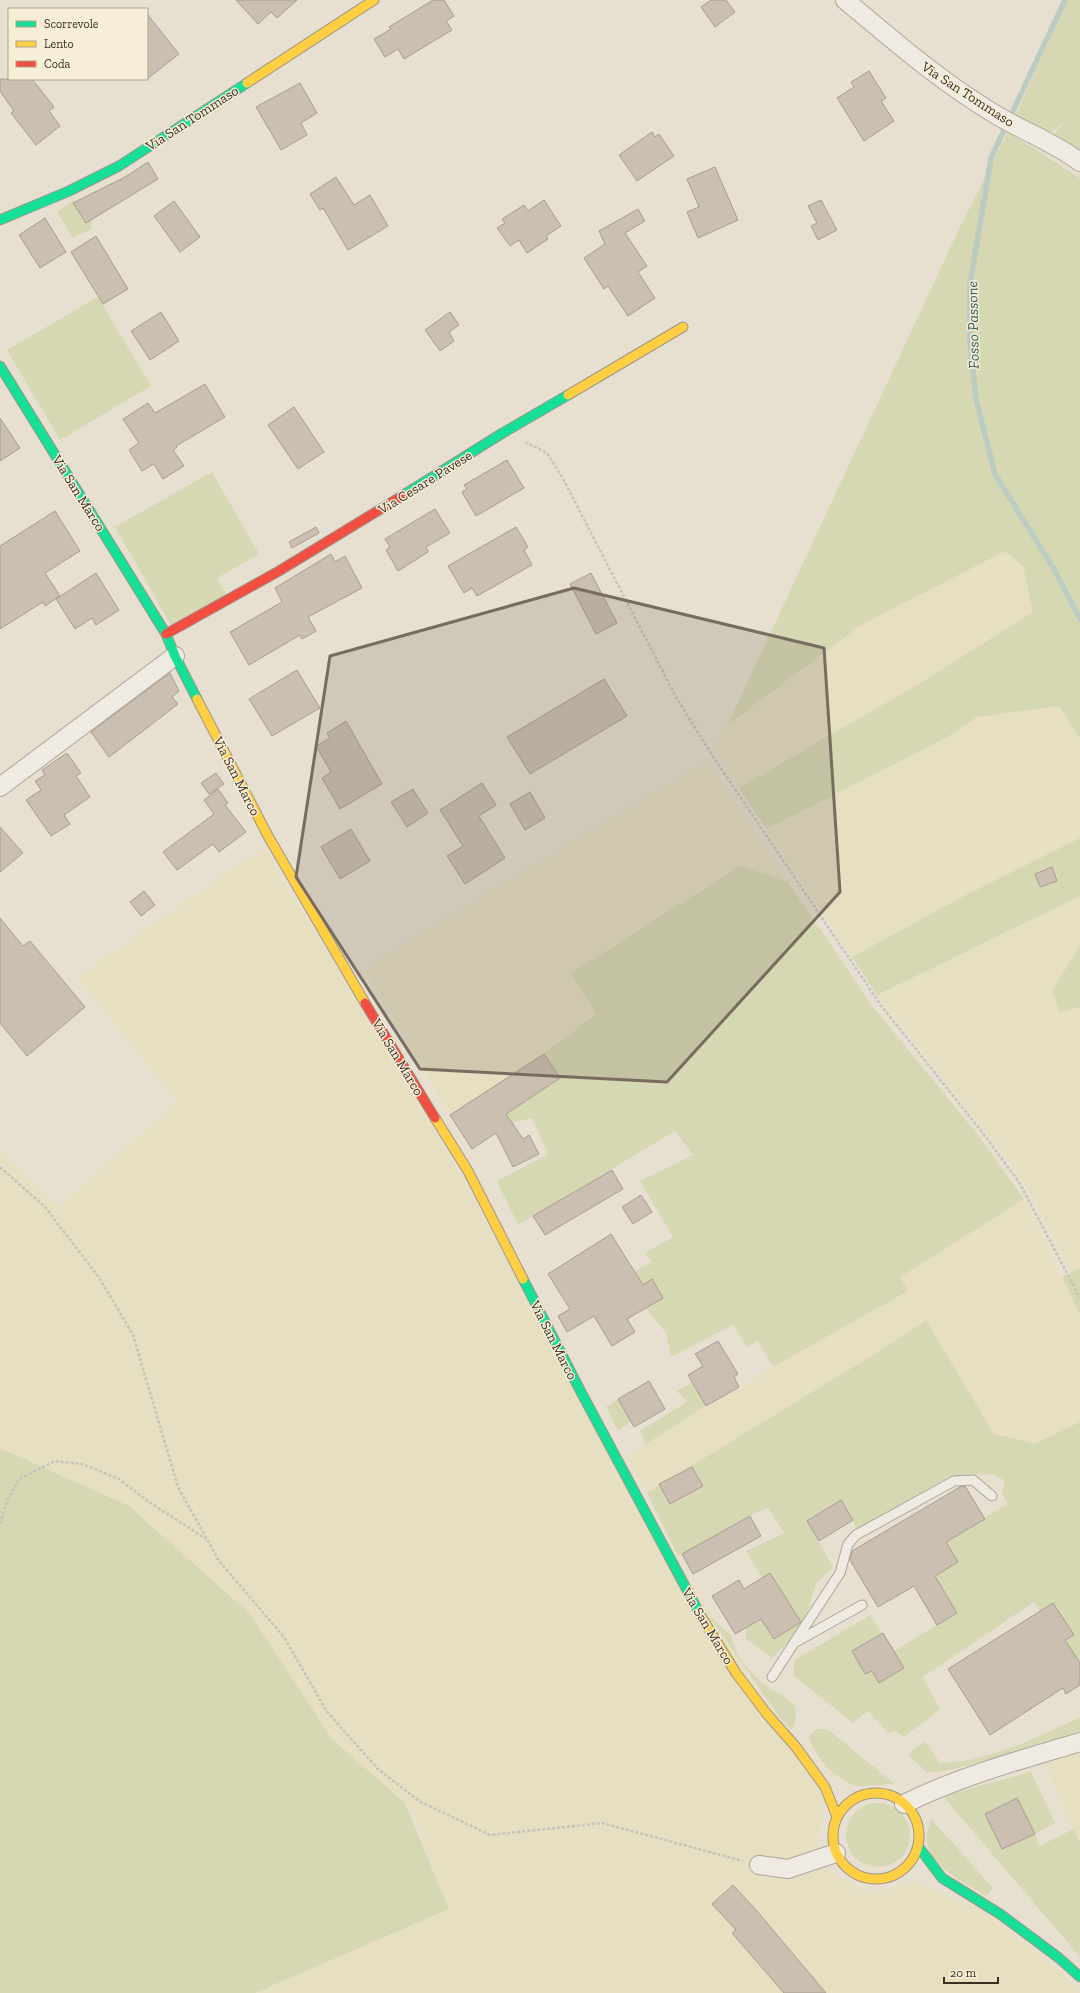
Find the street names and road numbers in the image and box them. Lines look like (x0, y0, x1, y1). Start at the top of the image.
street label: Via San Tommaso (917, 58, 1017, 131)
street label: Via San Tommaso (142, 82, 242, 155)
street label: Via Cesare Pavese (374, 447, 476, 519)
street label: Via San Marco (48, 451, 109, 534)
street label: Via San Marco (209, 733, 264, 819)
street label: Via San Marco (367, 1015, 427, 1099)
street label: Via San Marco (526, 1297, 581, 1383)
street label: Via San Marco (677, 1584, 737, 1668)

